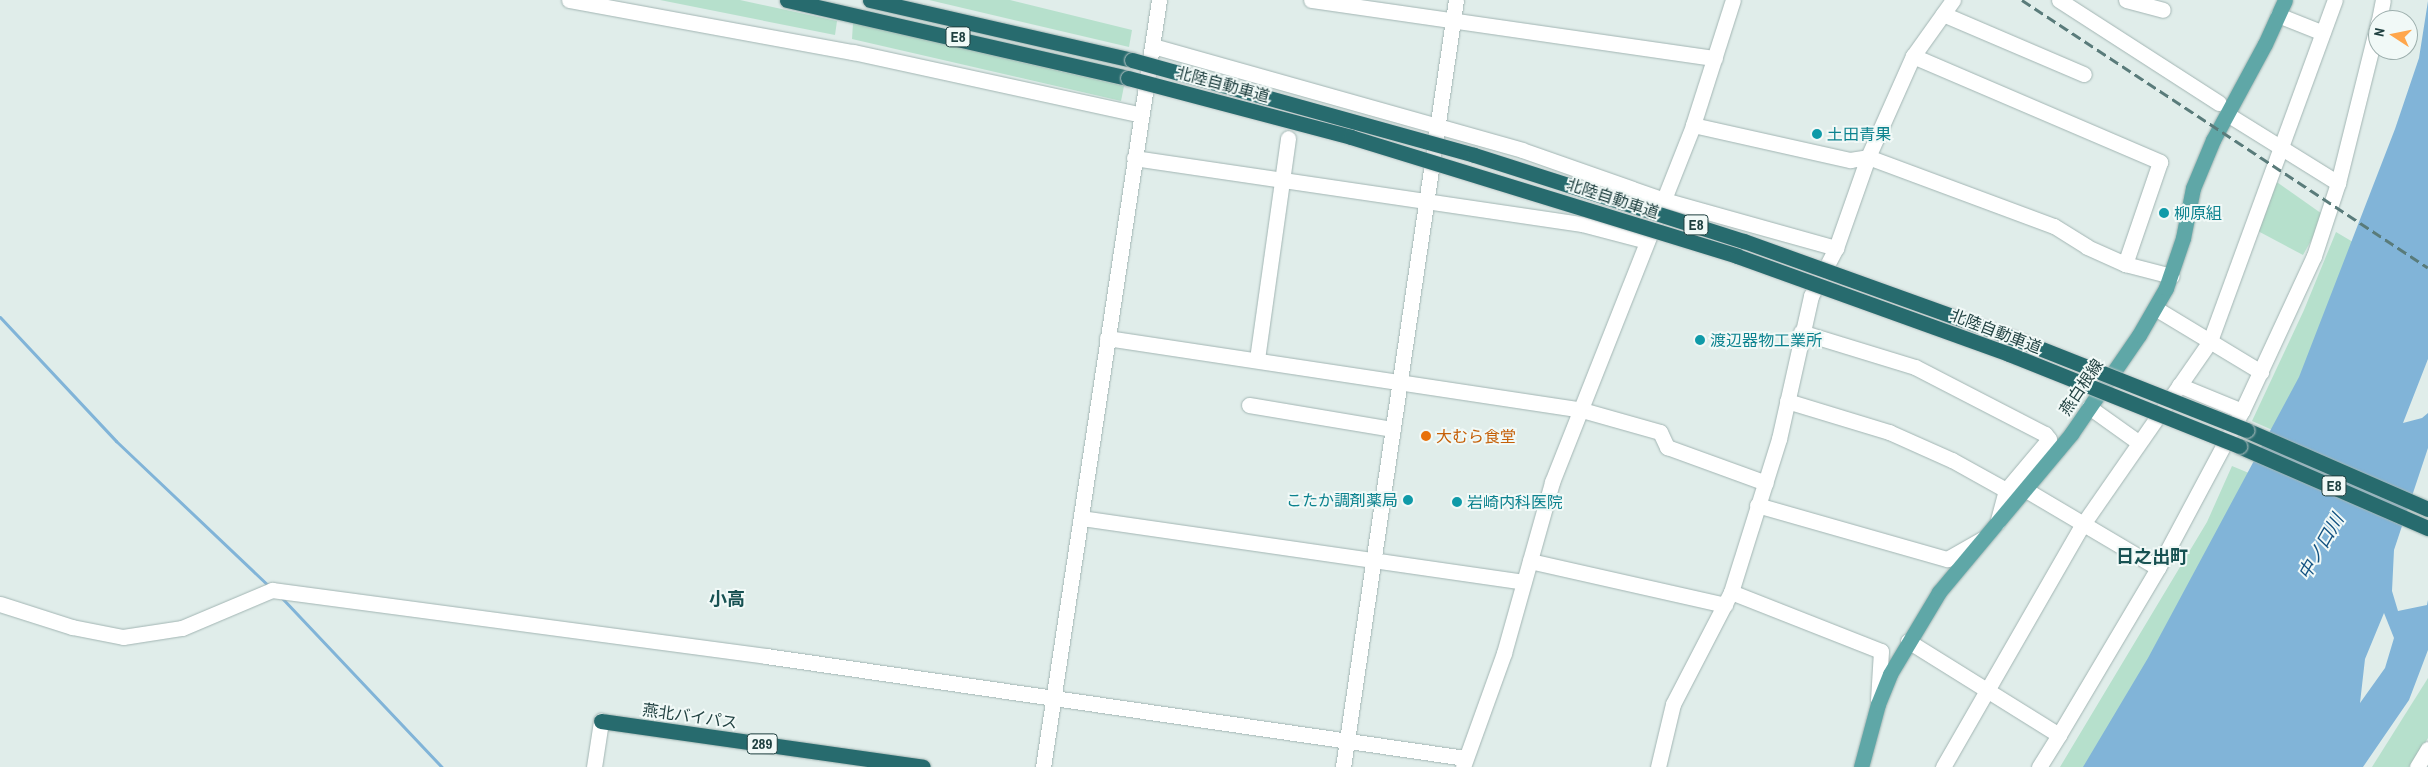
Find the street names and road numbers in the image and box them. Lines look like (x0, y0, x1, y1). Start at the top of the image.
road number: E8 (944, 24, 972, 50)
street label: 北陸自動車道 (1174, 62, 1272, 106)
street label: 北陸自動車道 (1564, 174, 1662, 222)
road number: E8 (1682, 212, 1710, 238)
street label: 北陸自動車道 (1948, 305, 2044, 357)
street label: 燕白根線 (2055, 355, 2107, 419)
road number: E8 (2320, 474, 2348, 498)
street label: 燕北バイパス (641, 700, 739, 732)
road number: 289 (746, 732, 778, 756)

